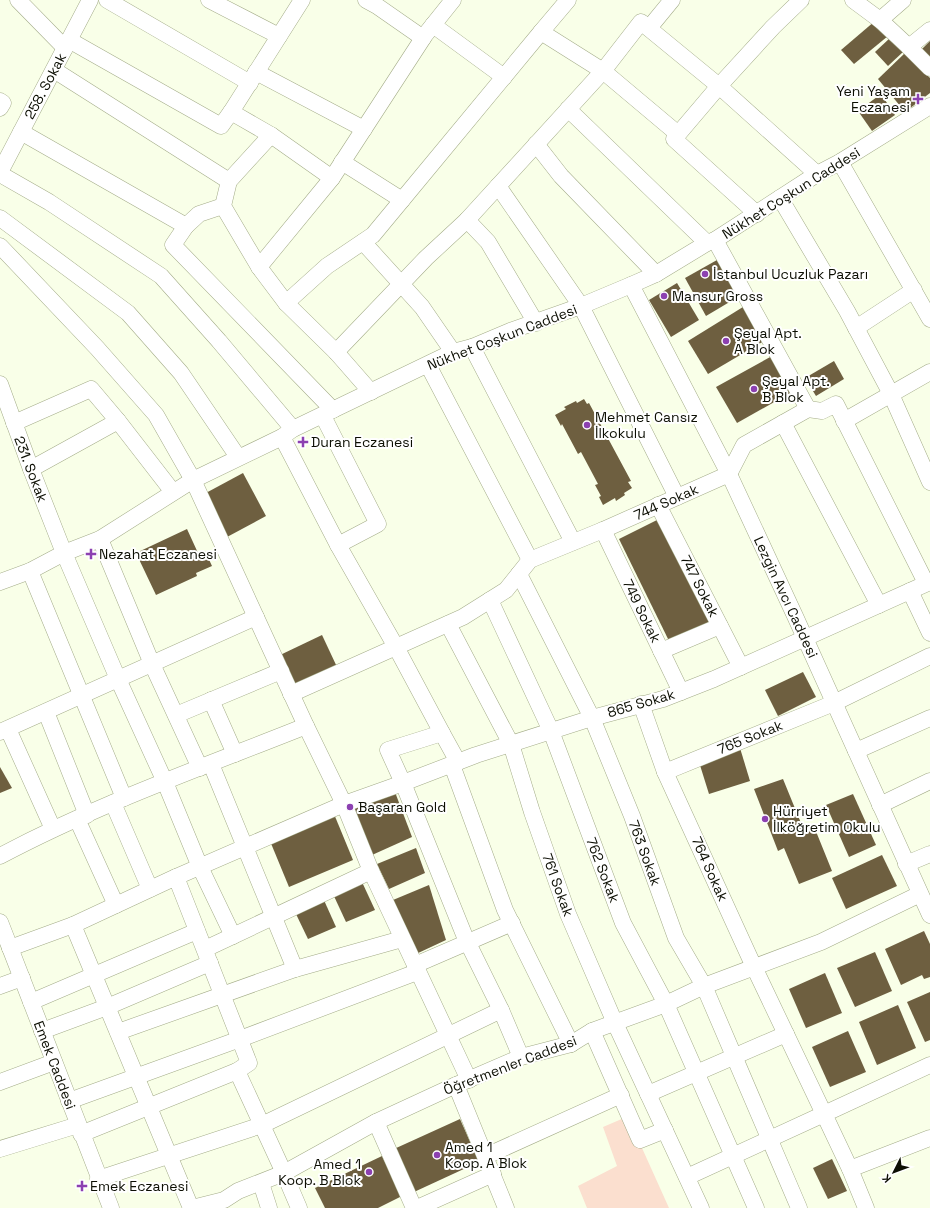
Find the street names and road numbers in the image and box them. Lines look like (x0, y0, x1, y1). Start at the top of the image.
street label: 258. Sokak (20, 49, 70, 122)
street label: Nükhet Coşkun Caddesi (719, 143, 863, 243)
street label: Nükhet Coşkun Caddesi (424, 300, 580, 374)
street label: 231. Sokak (10, 433, 52, 505)
street label: 744 Sokak (631, 480, 701, 524)
street label: Lezgin Avcı Caddesi (750, 533, 822, 661)
street label: 747 Sokak (677, 552, 723, 620)
street label: 749 Sokak (619, 576, 665, 646)
street label: 865 Sokak (605, 685, 677, 721)
street label: 765 Sokak (715, 716, 786, 758)
street label: 763 Sokak (625, 818, 665, 889)
street label: 764 Sokak (688, 834, 732, 905)
street label: 762 Sokak (582, 835, 624, 906)
street label: 761 Sokak (538, 851, 578, 920)
street label: Emek Caddesi (30, 1018, 80, 1112)
street label: Öğretmenler Caddesi (441, 1031, 579, 1099)

